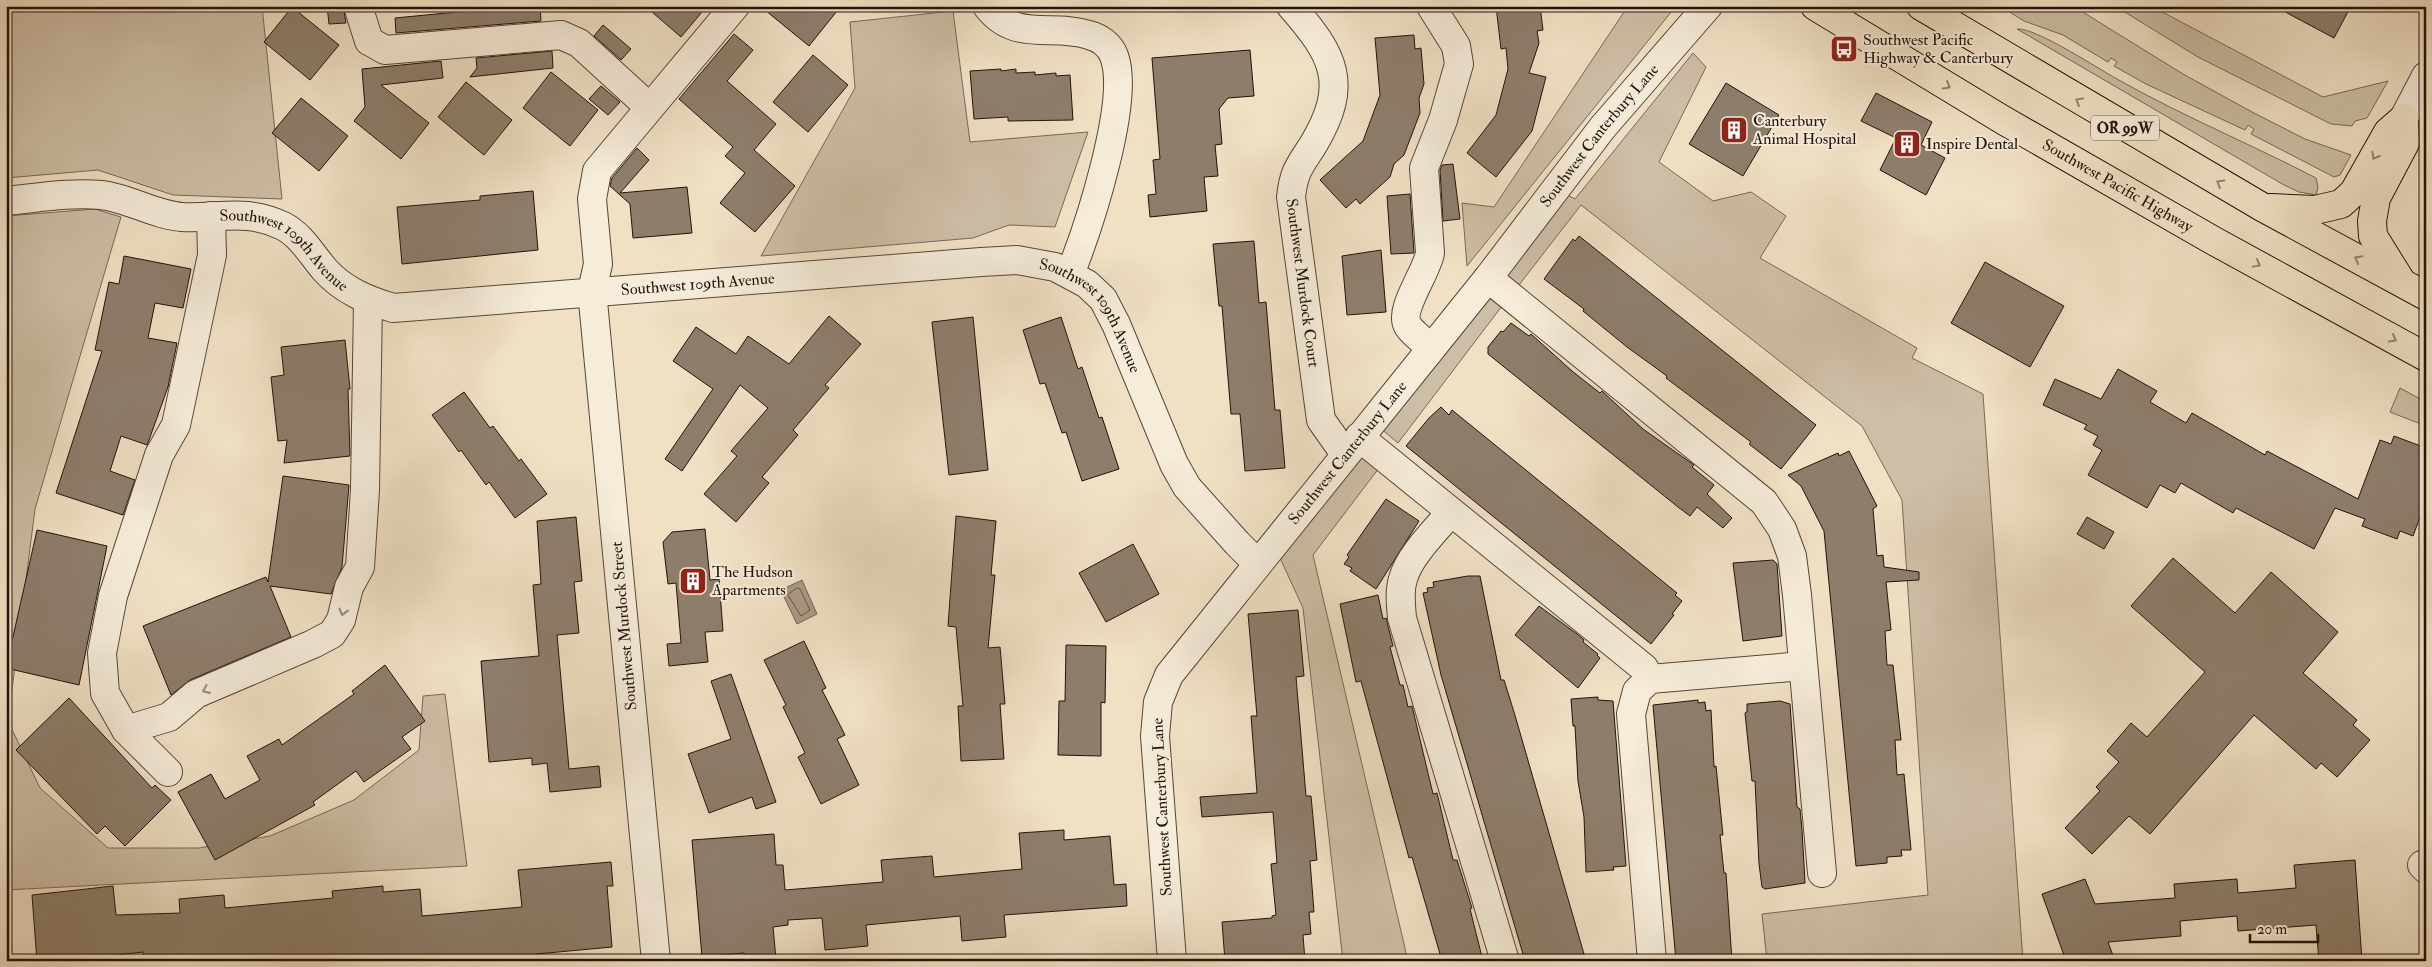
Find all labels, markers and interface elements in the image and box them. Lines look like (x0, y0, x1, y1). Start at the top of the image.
place label: Southwest Pacific Highway & Canterbury (1863, 30, 2014, 68)
bus stop icon: Southwest Pacific Highway & Canterbury (1829, 34, 1859, 64)
street label: Southwest Canterbury Lane (1535, 60, 1663, 211)
one-way arrow (1941, 79, 1950, 89)
one-way arrow (2076, 97, 2085, 107)
place label: Canterbury Animal Hospital (1752, 111, 1856, 150)
building icon: Canterbury Animal Hospital (1719, 115, 1749, 145)
road number: OR 99W (2091, 116, 2159, 140)
building icon: Inspire Dental (1892, 129, 1922, 159)
place label: Inspire Dental (1926, 134, 2018, 155)
street label: Southwest Pacific Highway (2039, 135, 2197, 237)
one-way arrow (2371, 151, 2381, 160)
one-way arrow (2216, 179, 2225, 189)
street label: Southwest Murdock Court (1281, 197, 1324, 369)
street label: Southwest 109th Avenue (219, 205, 352, 296)
street label: Southwest 109th Avenue (1038, 254, 1145, 376)
one-way arrow (2355, 255, 2364, 265)
one-way arrow (2252, 258, 2261, 268)
street label: Southwest 109th Avenue (620, 268, 776, 300)
one-way arrow (2388, 332, 2397, 342)
street label: Southwest Canterbury Lane (1284, 377, 1411, 529)
street label: Southwest Murdock Street (607, 541, 641, 711)
place label: The Hudson Apartments (711, 562, 793, 601)
building icon: The Hudson Apartments (678, 566, 708, 596)
one-way arrow (338, 608, 349, 617)
one-way arrow (202, 684, 211, 695)
street label: Southwest Canterbury Lane (1147, 717, 1177, 897)
scale bar (2250, 912, 2317, 944)
text: 20 m (2257, 920, 2287, 939)

